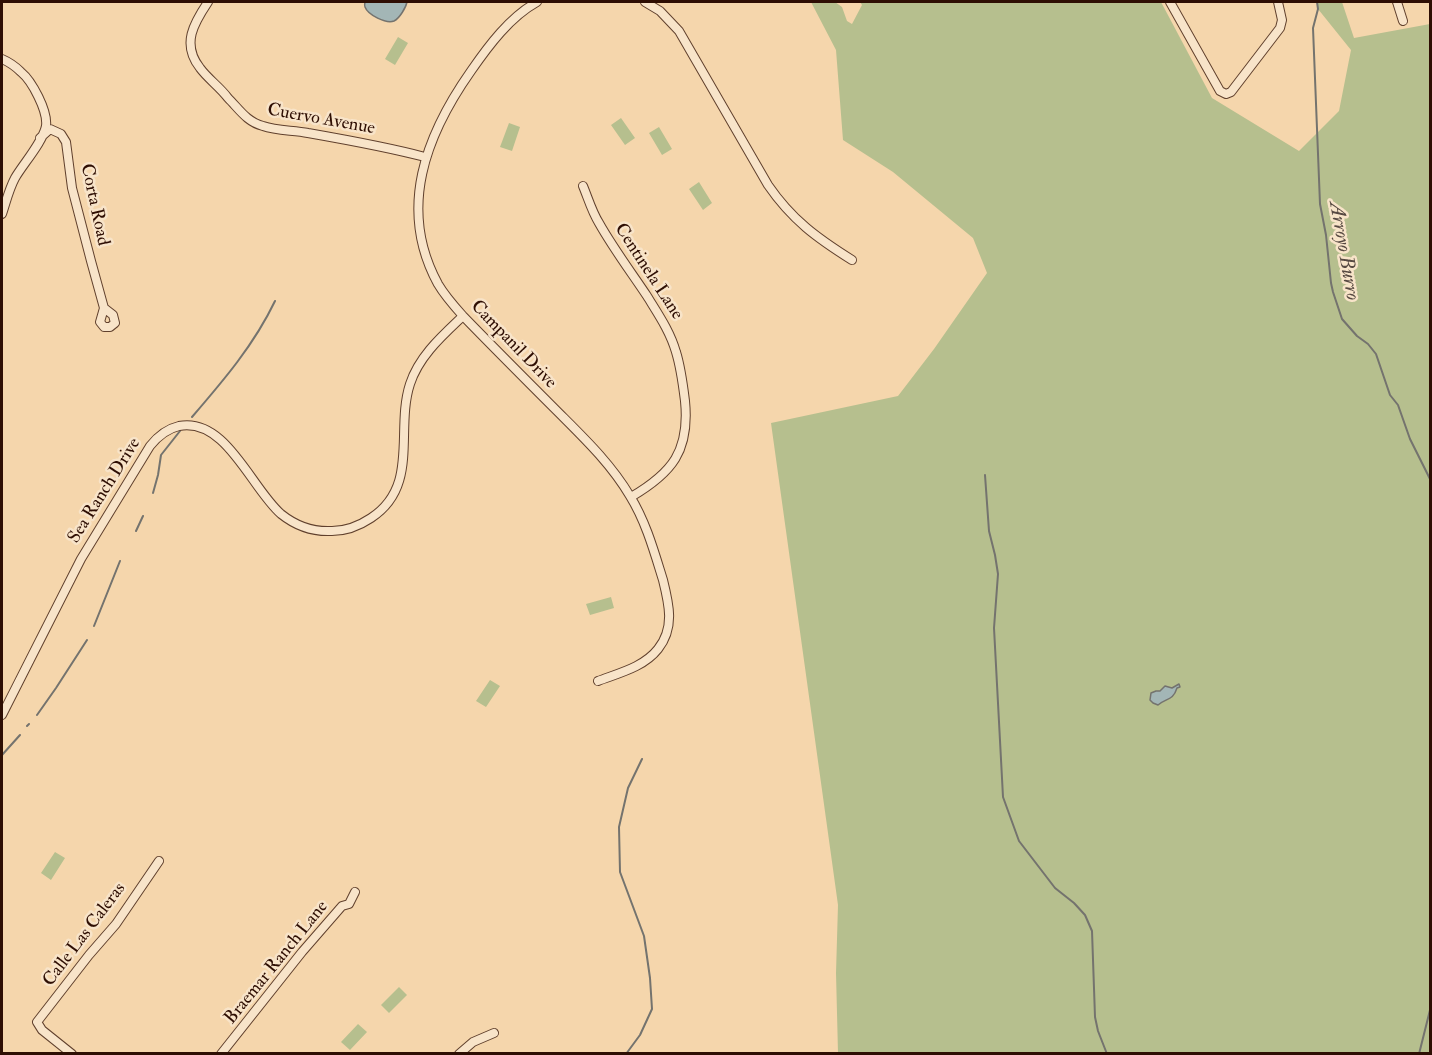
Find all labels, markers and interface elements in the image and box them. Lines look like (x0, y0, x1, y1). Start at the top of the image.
street label: Cuervo Avenue (265, 100, 377, 140)
street label: Corta Road (75, 162, 113, 248)
water label: Arroyo Burro (1322, 200, 1364, 302)
street label: Centinela Lane (609, 220, 687, 324)
street label: Campanil Drive (465, 296, 561, 394)
street label: Sea Ranch Drive (64, 434, 146, 548)
street label: Calle Las Caleras (39, 879, 131, 991)
street label: Braemar Ranch Lane (221, 897, 333, 1029)

